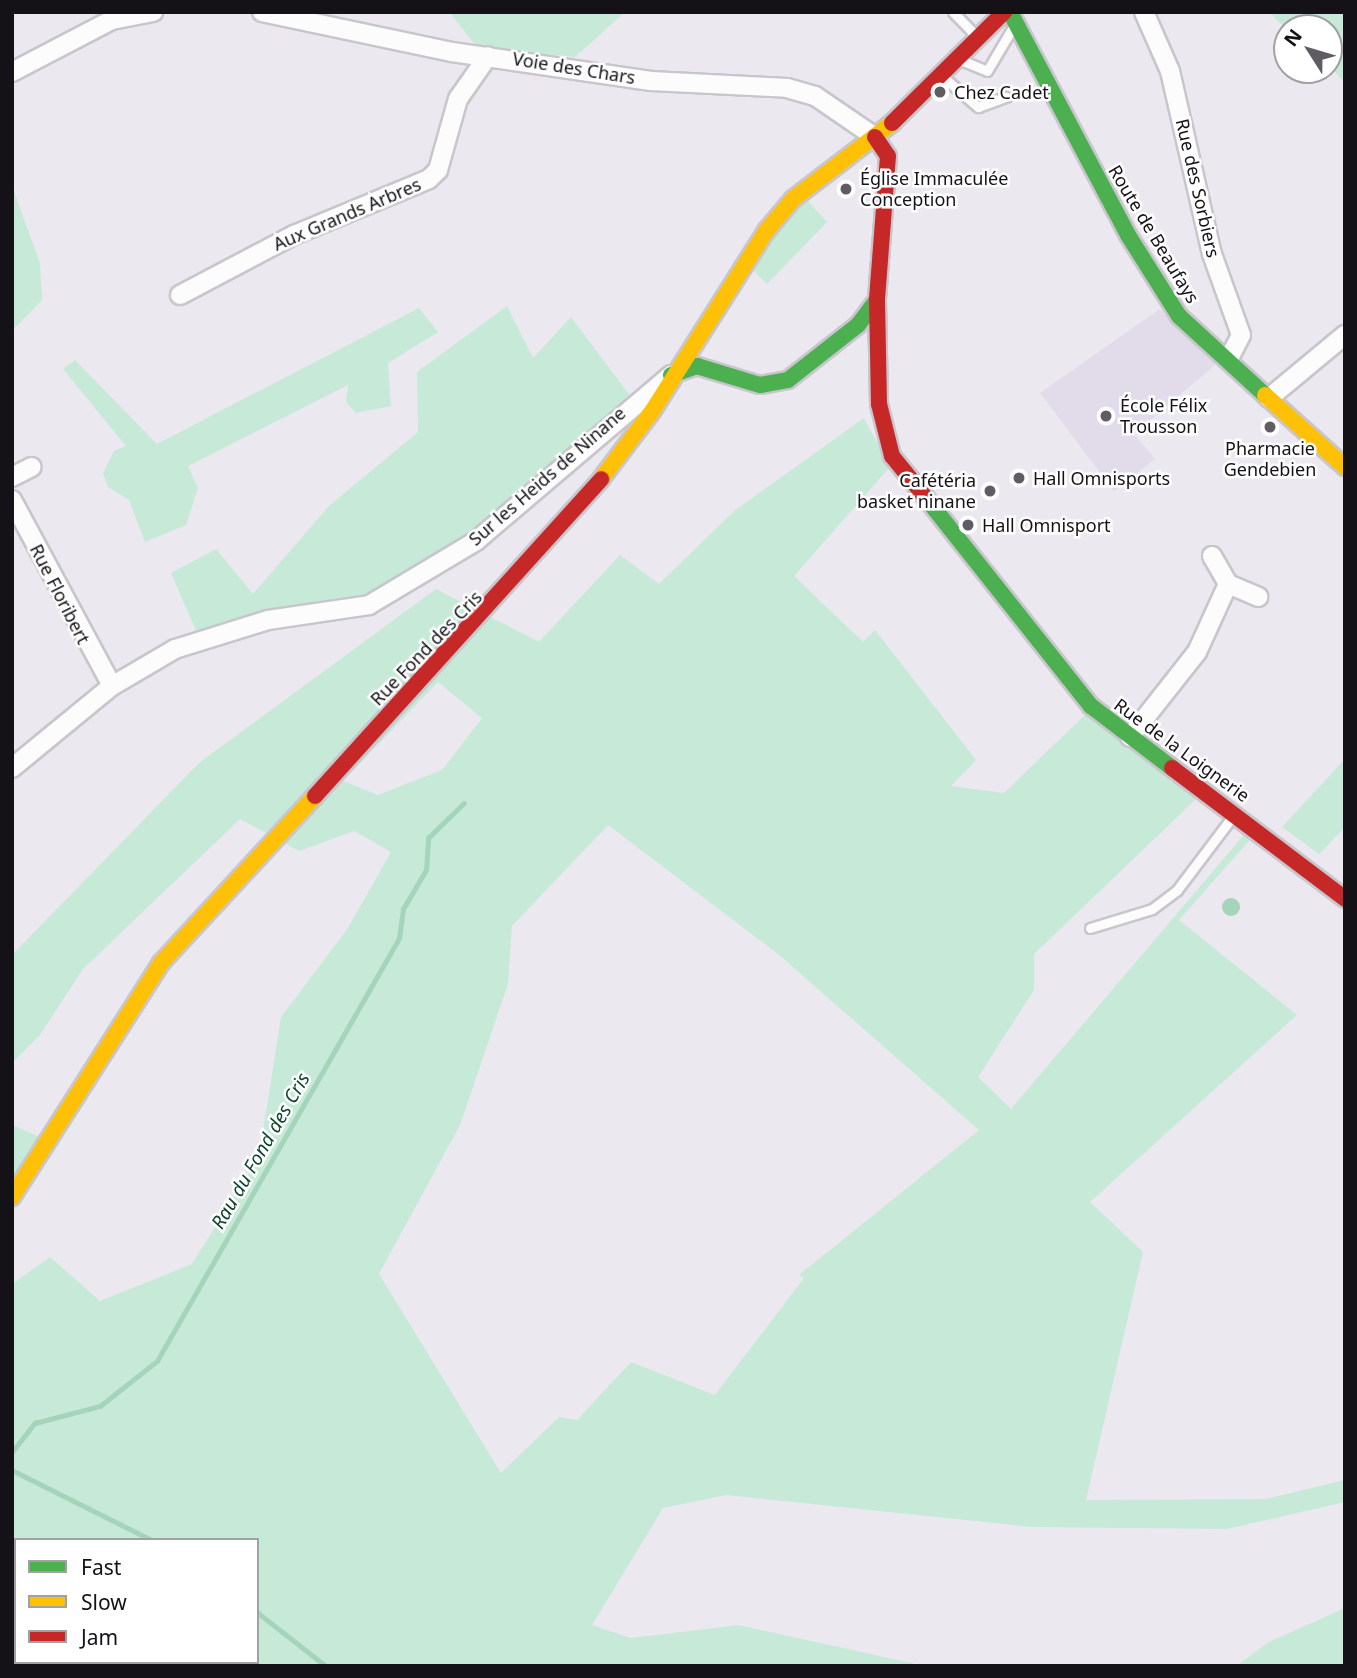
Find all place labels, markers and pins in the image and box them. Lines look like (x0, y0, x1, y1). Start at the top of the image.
place label: Chez Cadet (954, 81, 1049, 103)
marker: Chez Cadet (932, 84, 948, 100)
place label: Église Immaculée Conception (860, 168, 1008, 210)
marker: Église Immaculée Conception (838, 181, 854, 197)
place label: École Félix Trousson (1120, 395, 1207, 438)
marker: École Félix Trousson (1098, 408, 1114, 424)
marker: Pharmacie Gendebien (1262, 419, 1278, 435)
place label: Pharmacie Gendebien (1224, 438, 1316, 480)
place label: Hall Omnisports (1033, 467, 1170, 489)
place label: Cafétéria basket ninane (857, 470, 976, 512)
marker: Hall Omnisports (1011, 470, 1027, 486)
marker: Cafétéria basket ninane (982, 483, 998, 499)
place label: Hall Omnisport (982, 514, 1111, 536)
marker: Hall Omnisport (960, 517, 976, 533)

